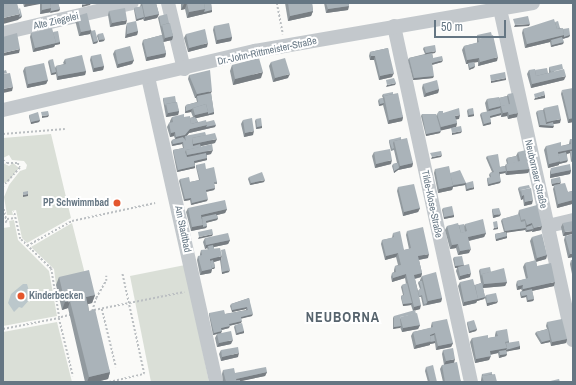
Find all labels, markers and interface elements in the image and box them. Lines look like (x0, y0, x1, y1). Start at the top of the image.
street label: Alte Ziegelei (32, 10, 80, 32)
scale bar (436, 12, 508, 38)
text: 50 m (441, 19, 463, 35)
street label: Dr.-John-Rittmeister-Straße (216, 35, 318, 67)
street label: Neubornaer Straße (522, 138, 550, 210)
street label: Tilde-Klose-Straße (419, 169, 445, 239)
place label: PP Schwimmbad (43, 197, 109, 209)
marker: PP Schwimmbad (112, 198, 122, 208)
street label: Am Stadtbad (172, 205, 194, 253)
place label: Kinderbecken (29, 290, 83, 302)
marker: Kinderbecken (16, 291, 26, 301)
district label: NEUBORNA (306, 309, 380, 325)

